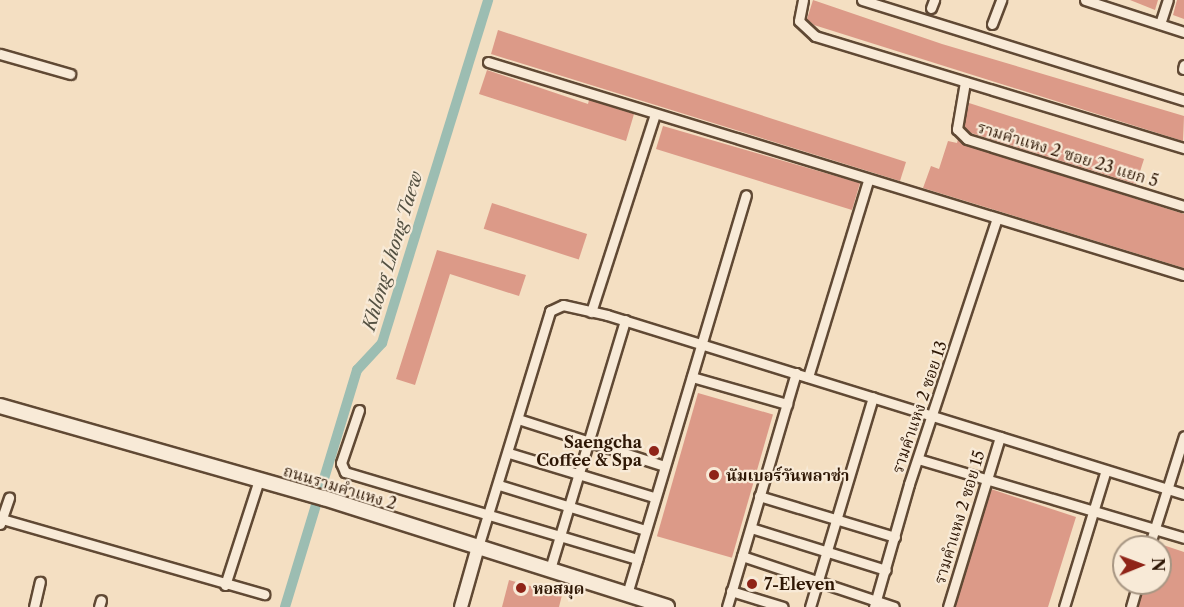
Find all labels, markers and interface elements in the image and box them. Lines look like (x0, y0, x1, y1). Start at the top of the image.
street label: รามคำแหง 2 ซอย 23 แยก 5 (975, 117, 1161, 191)
water label: Khlong Lhong Taew (358, 169, 428, 333)
street label: รามคำแหง 2 ซอย 13 (887, 338, 951, 476)
place label: Saengcha Coffee & Spa (536, 432, 642, 470)
marker: Saengcha Coffee & Spa (647, 444, 661, 458)
street label: รามคำแหง 2 ซอย 15 (930, 448, 988, 586)
street label: ถนนรามคำแหง 2 (281, 461, 399, 513)
place label: นัมเบอร์วันพลาซ่า (726, 465, 849, 485)
marker: นัมเบอร์วันพลาซ่า (707, 468, 721, 482)
north arrow (1112, 535, 1172, 595)
text: N (1148, 558, 1168, 572)
place label: 7-Eleven (764, 574, 835, 594)
marker: 7-Eleven (745, 577, 759, 591)
place label: หอสมุด (533, 578, 584, 598)
marker: หอสมุด (514, 581, 528, 595)

